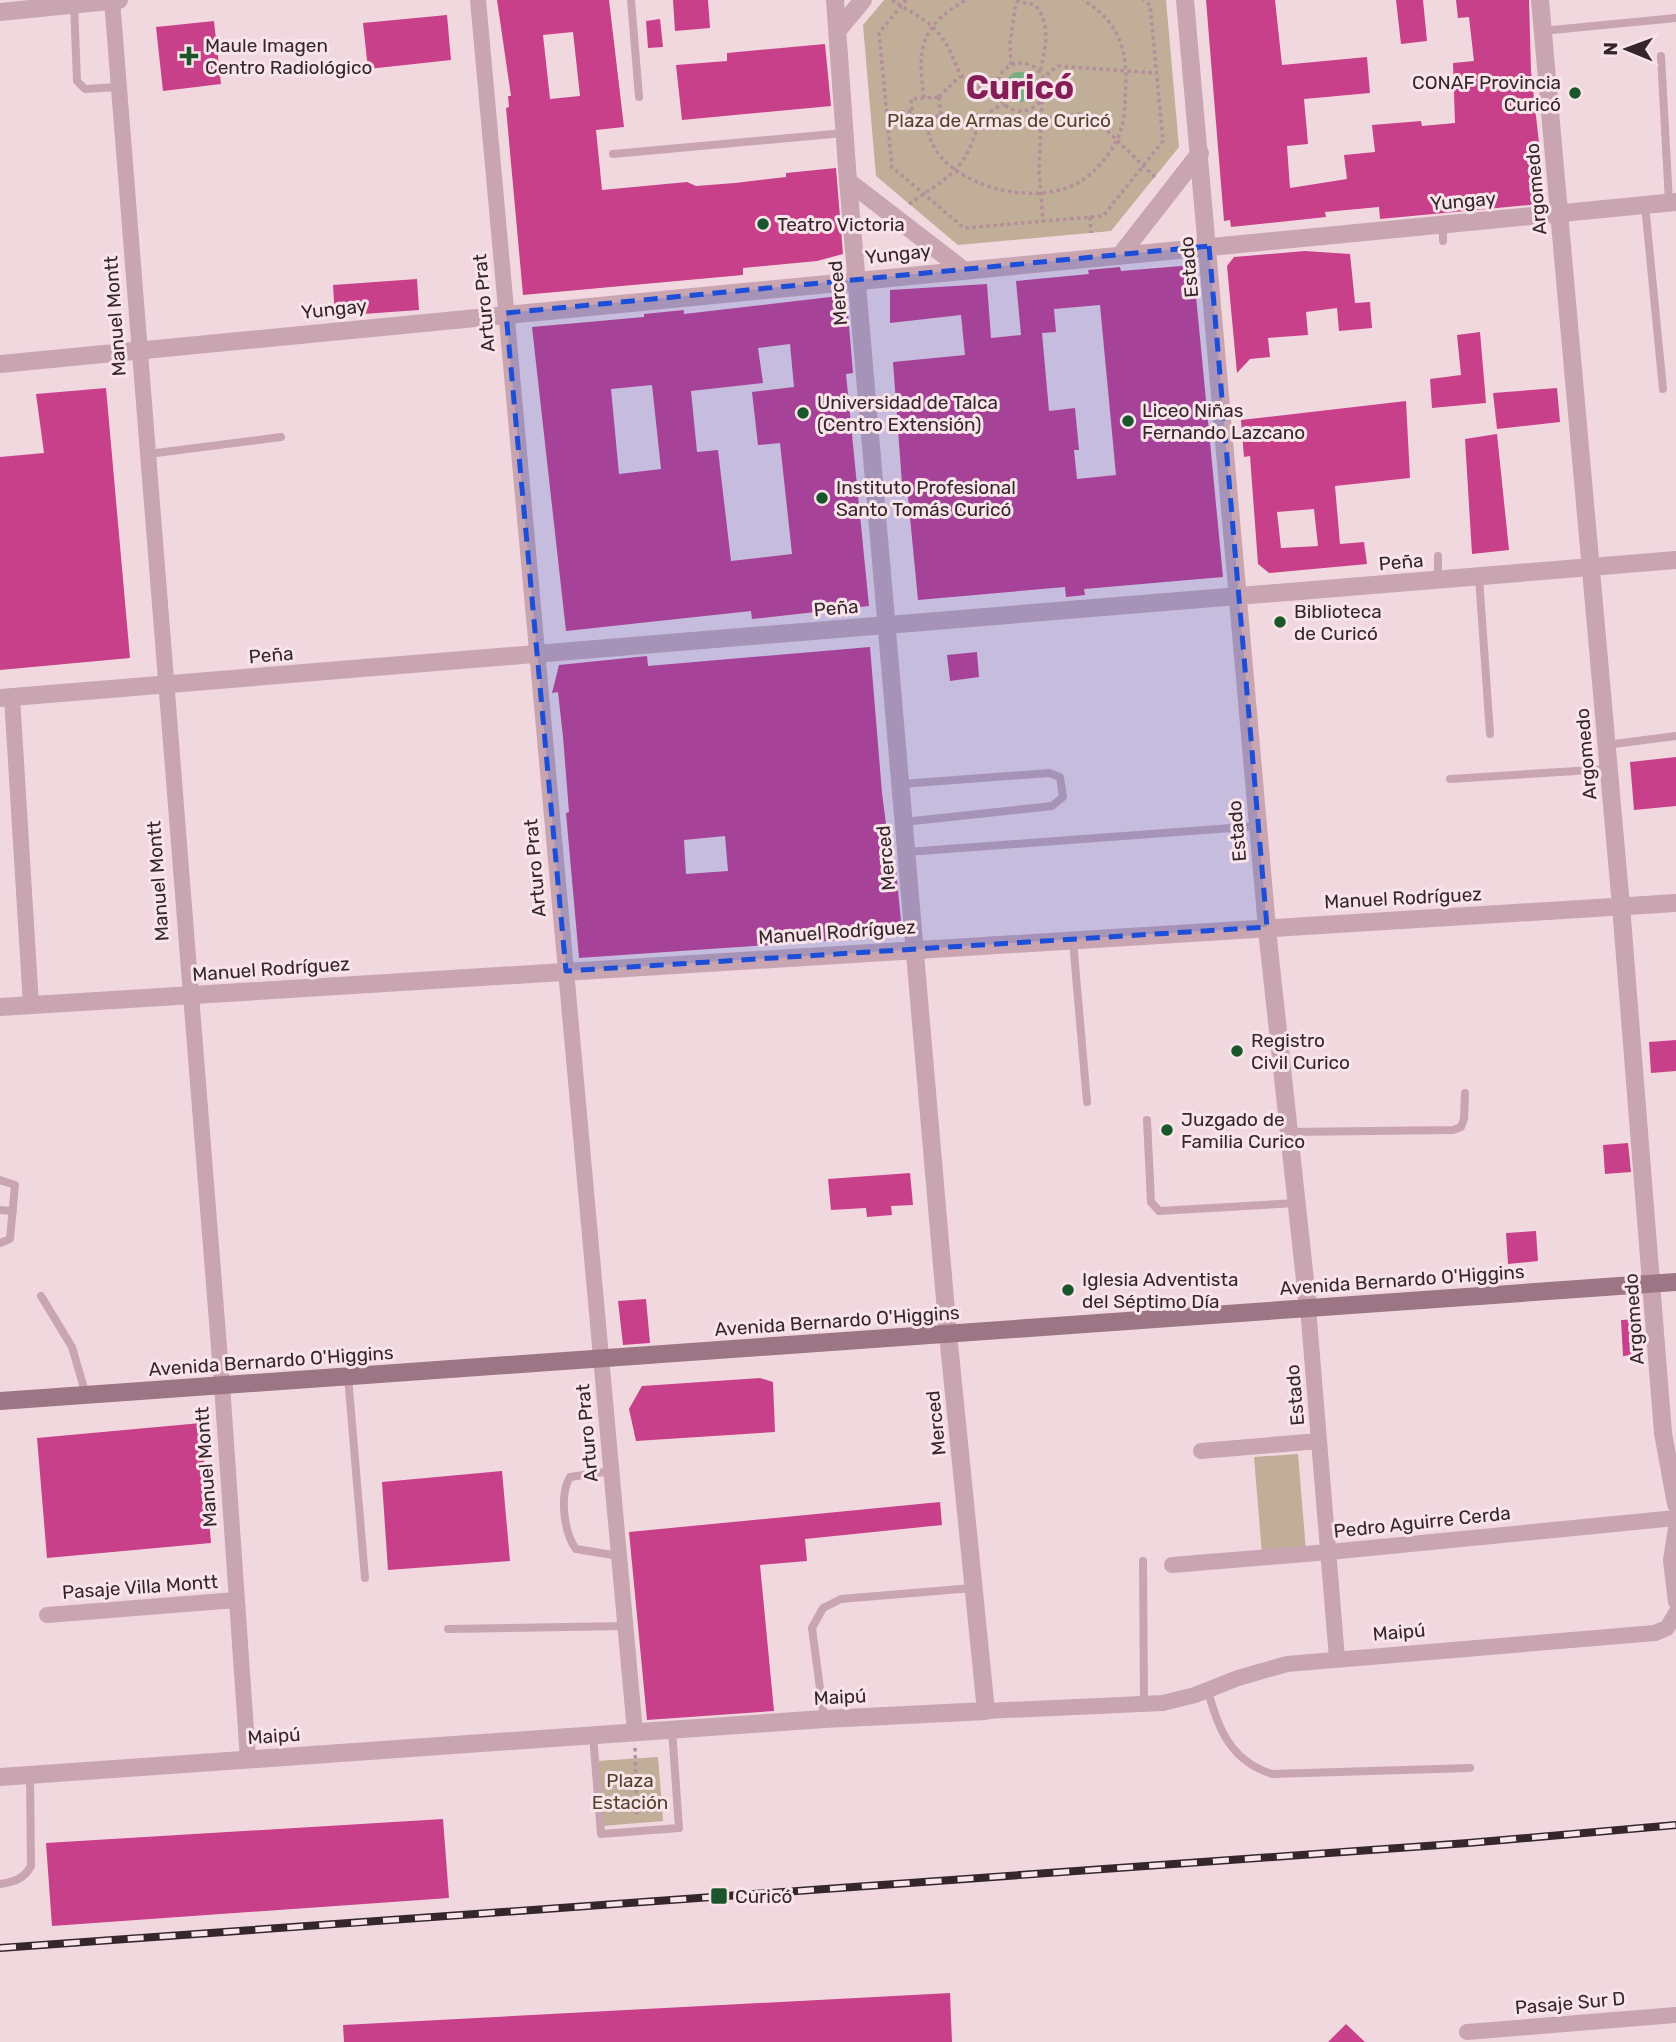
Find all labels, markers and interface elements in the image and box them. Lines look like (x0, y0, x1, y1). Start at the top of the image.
north arrow (1592, 14, 1662, 84)
place label: Maule Imagen Centro Radiológico (205, 34, 372, 79)
text: N (1599, 42, 1622, 56)
marker: Maule Imagen Centro Radiológico (179, 46, 199, 66)
district label: Curicó (966, 68, 1074, 107)
place label: CONAF Provincia Curicó (1412, 71, 1561, 116)
marker: CONAF Provincia Curicó (1567, 85, 1583, 101)
park label: Plaza de Armas de Curicó (887, 109, 1111, 132)
street label: Argomedo (1521, 142, 1551, 236)
street label: Yungay (1429, 187, 1497, 215)
place label: Teatro Victoria (777, 213, 905, 236)
marker: Teatro Victoria (755, 216, 771, 232)
street label: Estado (1175, 235, 1203, 299)
street label: Yungay (864, 239, 932, 269)
street label: Arturo Prat (468, 252, 500, 353)
street label: Manuel Montt (99, 254, 131, 377)
street label: Merced (824, 260, 852, 326)
street label: Yungay (300, 294, 368, 324)
place label: Universidad de Talca (Centro Extensión) (817, 391, 998, 436)
place label: Liceo Niñas Fernando Lazcano (1142, 399, 1305, 444)
marker: Universidad de Talca (Centro Extensión) (795, 405, 811, 421)
marker: Liceo Niñas Fernando Lazcano (1120, 413, 1136, 429)
place label: Instituto Profesional Santo Tomás Curicó (836, 476, 1016, 521)
marker: Instituto Profesional Santo Tomás Curicó (814, 490, 830, 506)
street label: Peña (1378, 549, 1424, 575)
street label: Peña (813, 595, 859, 621)
place label: Biblioteca de Curicó (1294, 600, 1382, 645)
marker: Biblioteca de Curicó (1272, 614, 1288, 630)
street label: Peña (248, 642, 294, 668)
street label: Argomedo (1571, 707, 1601, 801)
street label: Estado (1223, 799, 1251, 863)
street label: Arturo Prat (519, 817, 551, 918)
street label: Manuel Montt (142, 819, 174, 942)
street label: Merced (872, 825, 900, 891)
street label: Manuel Rodríguez (1324, 882, 1482, 914)
street label: Manuel Rodríguez (757, 915, 917, 949)
street label: Manuel Rodríguez (191, 952, 351, 986)
place label: Registro Civil Curico (1251, 1029, 1350, 1074)
marker: Registro Civil Curico (1229, 1043, 1245, 1059)
place label: Juzgado de Familia Curico (1181, 1108, 1305, 1153)
marker: Juzgado de Familia Curico (1159, 1122, 1175, 1138)
street label: Avenida Bernardo O'Higgins (1279, 1260, 1525, 1300)
place label: Iglesia Adventista del Séptimo Día (1082, 1268, 1238, 1313)
street label: Argomedo (1619, 1272, 1649, 1366)
marker: Iglesia Adventista del Séptimo Día (1060, 1282, 1076, 1298)
street label: Avenida Bernardo O'Higgins (714, 1301, 960, 1341)
street label: Avenida Bernardo O'Higgins (148, 1341, 394, 1381)
street label: Estado (1281, 1363, 1309, 1427)
street label: Arturo Prat (571, 1382, 603, 1483)
street label: Merced (921, 1389, 951, 1457)
street label: Manuel Montt (190, 1405, 222, 1528)
street label: Pedro Aguirre Cerda (1332, 1501, 1512, 1543)
street label: Pasaje Villa Montt (61, 1570, 219, 1604)
street label: Maipú (1372, 1618, 1426, 1646)
street label: Maipú (813, 1684, 867, 1710)
street label: Maipú (247, 1723, 301, 1749)
park label: Plaza Estación (592, 1769, 668, 1814)
place label: Curicó (735, 1885, 792, 1908)
marker: Curicó (709, 1886, 729, 1906)
street label: Pasaje Sur D (1514, 1987, 1626, 2019)

